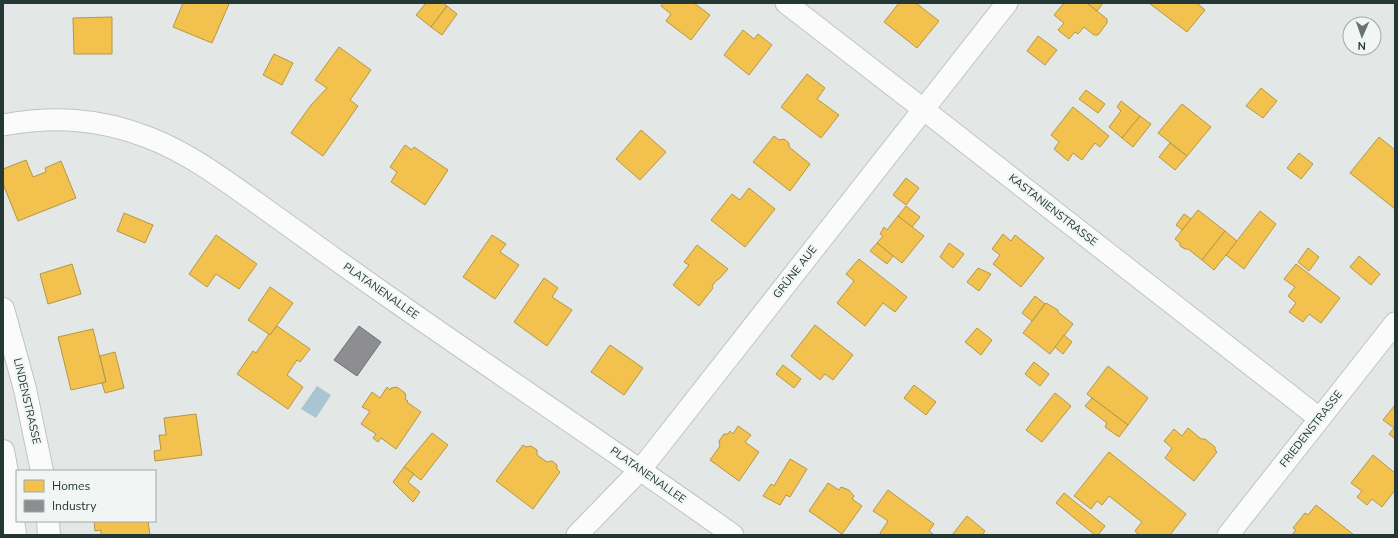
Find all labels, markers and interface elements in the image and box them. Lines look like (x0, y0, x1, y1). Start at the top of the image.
north arrow (1342, 16, 1382, 56)
text: N (1357, 38, 1366, 53)
street label: KASTANIENSTRASSE (1006, 171, 1100, 249)
street label: GRÜNE AUE (770, 243, 820, 301)
street label: PLATANENALLEE (340, 259, 422, 323)
street label: LINDENSTRASSE (10, 356, 44, 446)
street label: FRIEDENSTRASSE (1276, 387, 1346, 471)
street label: PLATANENALLEE (607, 443, 689, 507)
legend (16, 470, 156, 522)
text: Homes (52, 478, 90, 494)
text: Industry (52, 498, 97, 514)

